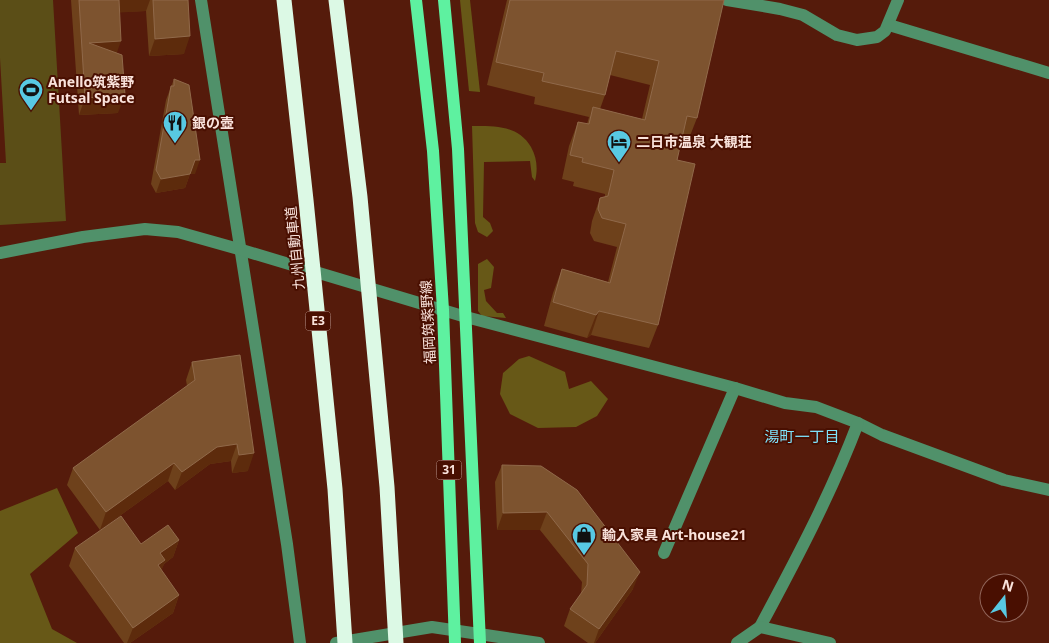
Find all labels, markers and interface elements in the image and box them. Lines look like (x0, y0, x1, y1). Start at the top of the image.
place label: Anello筑紫野 Futsal Space (48, 72, 135, 107)
sports icon: Anello筑紫野 Futsal Space (18, 77, 44, 111)
restaurant icon: 銀の壺 (162, 110, 188, 144)
place label: 銀の壺 (192, 113, 234, 132)
hotel icon: 二日市温泉 大観荘 (606, 129, 632, 163)
place label: 二日市温泉 大観荘 (636, 132, 752, 151)
street label: 九州自動車道 (281, 205, 308, 291)
street label: 福岡筑紫野線 (416, 280, 439, 364)
road number: E3 (306, 312, 330, 331)
district label: 湯町一丁目 (764, 426, 840, 446)
road number: 31 (436, 460, 462, 480)
shop icon: 輸入家具 Art-house21 (571, 522, 597, 556)
place label: 輸入家具 Art-house21 (602, 525, 747, 544)
north arrow (979, 573, 1029, 623)
text: N (1000, 574, 1016, 596)

